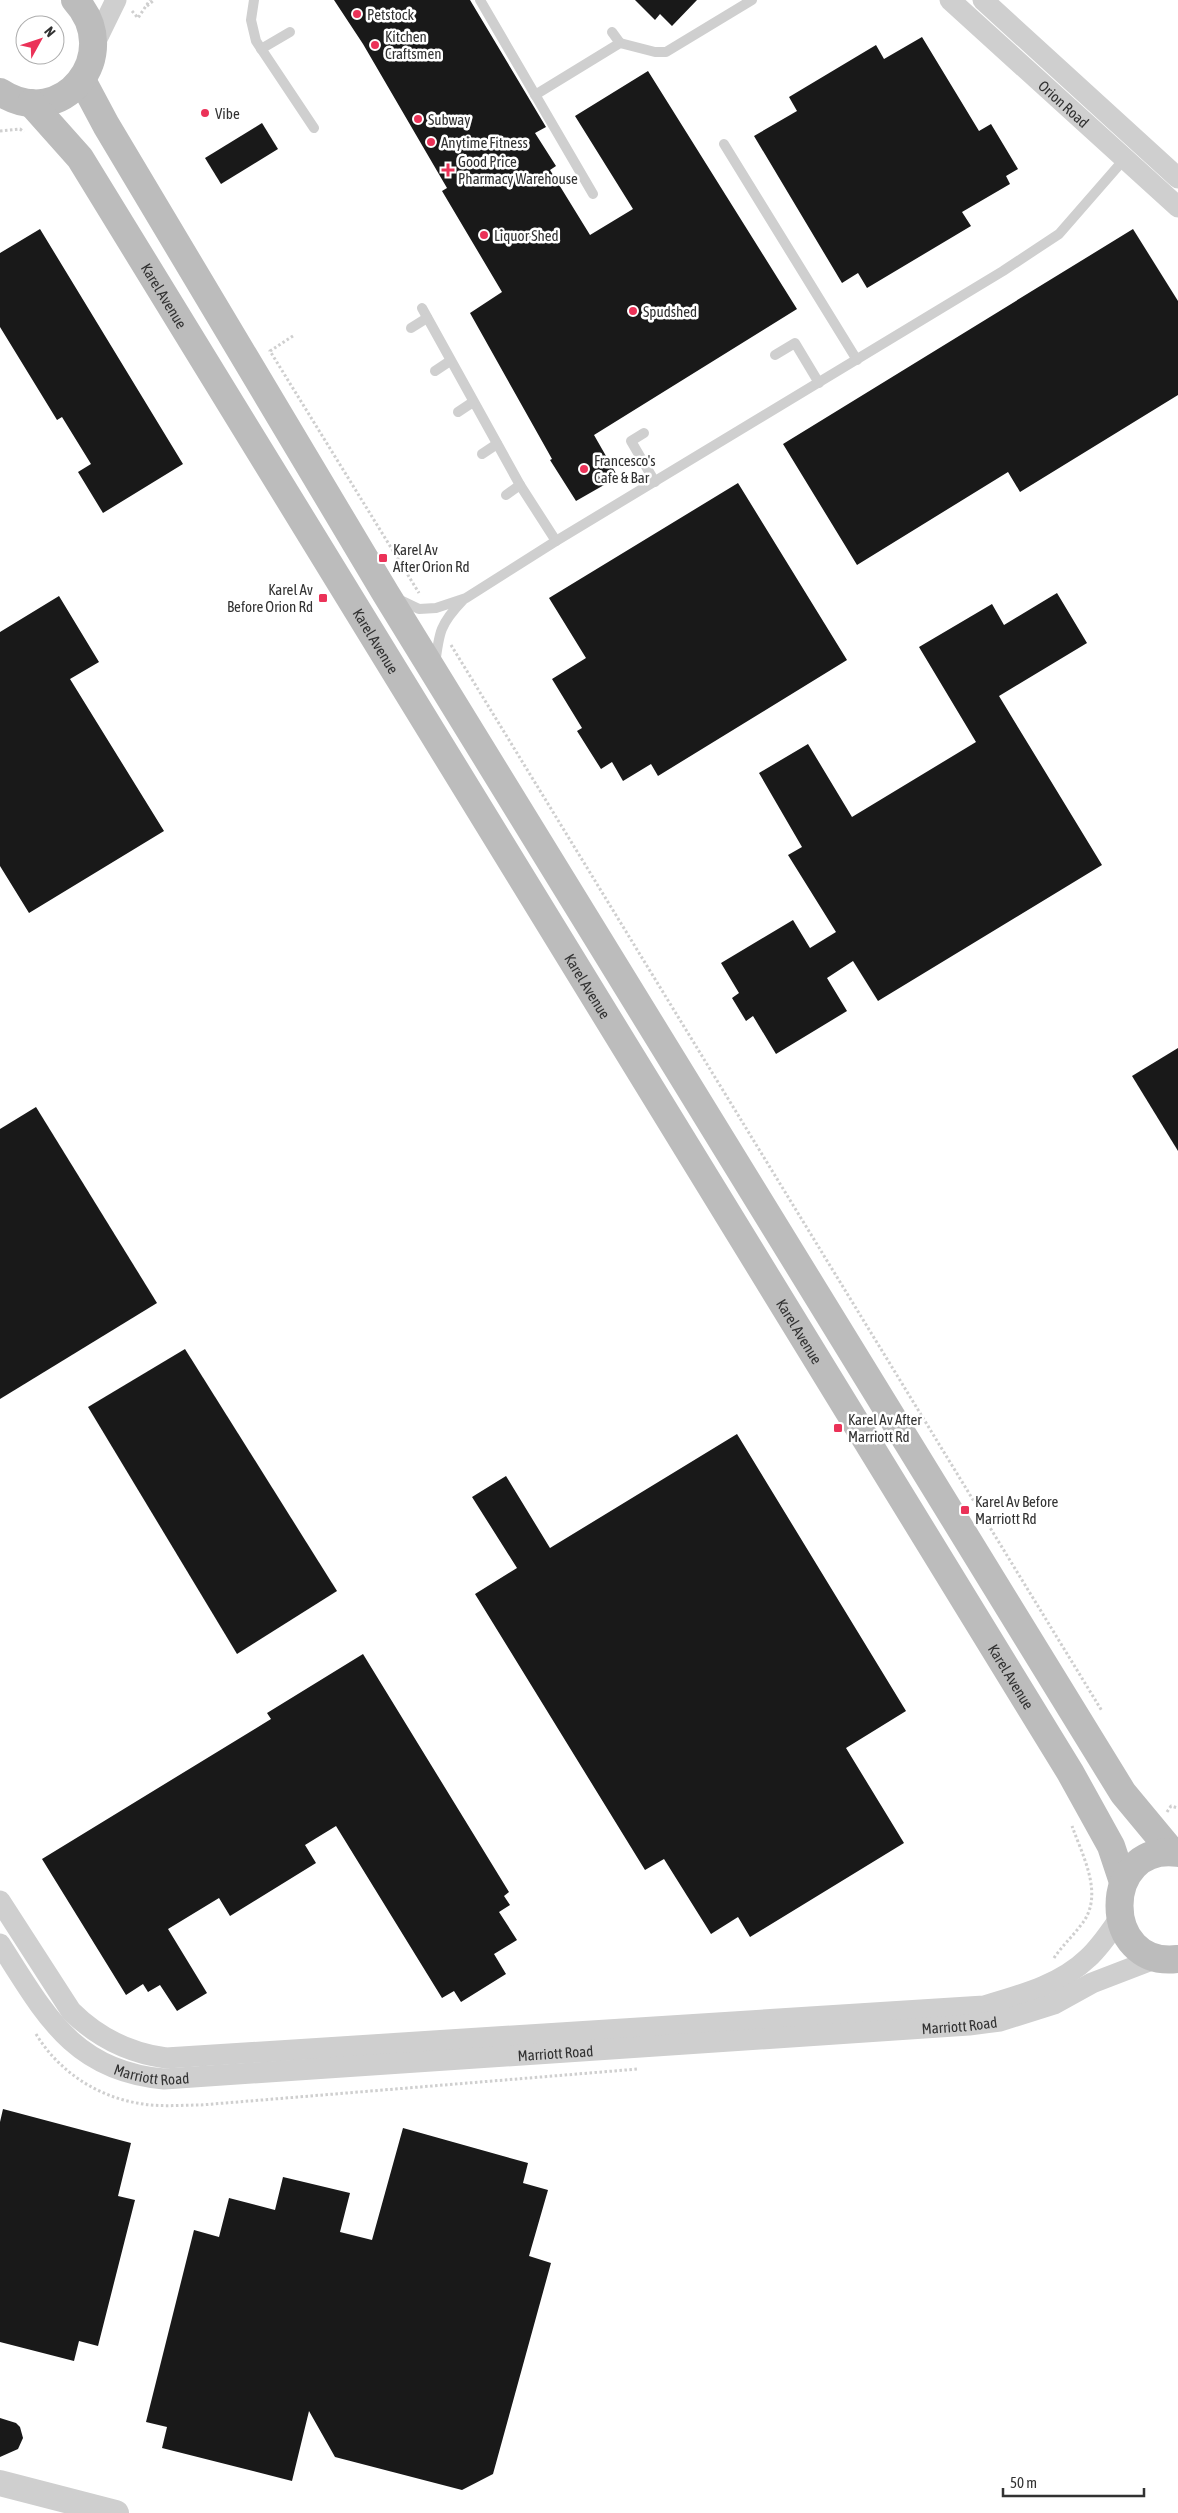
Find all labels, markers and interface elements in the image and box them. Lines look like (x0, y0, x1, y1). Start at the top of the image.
place label: Petstock (367, 6, 414, 23)
marker: Petstock (351, 8, 363, 20)
north arrow (15, 15, 65, 65)
text: N (41, 23, 59, 40)
place label: Kitchen Craftsmen (385, 28, 442, 62)
marker: Kitchen Craftsmen (369, 39, 381, 51)
street label: Orion Road (1035, 76, 1093, 131)
place label: Vibe (215, 105, 240, 122)
marker: Vibe (199, 107, 211, 119)
place label: Subway (428, 111, 470, 128)
marker: Subway (412, 113, 424, 125)
place label: Anytime Fitness (441, 134, 528, 151)
marker: Anytime Fitness (425, 136, 437, 148)
place label: Good Price Pharmacy Warehouse (458, 153, 578, 187)
marker: Good Price Pharmacy Warehouse (442, 164, 454, 176)
place label: Liquor Shed (494, 227, 559, 244)
marker: Liquor Shed (478, 229, 490, 241)
street label: Karel Avenue (138, 260, 191, 331)
place label: Spudshed (643, 303, 697, 320)
marker: Spudshed (627, 305, 639, 317)
place label: Francesco's Cafe & Bar (594, 452, 656, 486)
marker: Francesco's Cafe & Bar (578, 463, 590, 475)
place label: Karel Av After Orion Rd (393, 541, 470, 575)
marker: Karel Av After Orion Rd (377, 552, 389, 564)
place label: Karel Av Before Orion Rd (227, 581, 313, 615)
marker: Karel Av Before Orion Rd (317, 592, 329, 604)
street label: Karel Avenue (350, 605, 403, 676)
street label: Karel Avenue (562, 950, 614, 1022)
street label: Karel Avenue (773, 1296, 826, 1367)
place label: Karel Av After Marriott Rd (848, 1411, 922, 1445)
marker: Karel Av After Marriott Rd (832, 1422, 844, 1434)
place label: Karel Av Before Marriott Rd (975, 1493, 1058, 1527)
marker: Karel Av Before Marriott Rd (959, 1504, 971, 1516)
street label: Karel Avenue (985, 1641, 1038, 1712)
street label: Marriott Road (921, 2013, 998, 2037)
street label: Marriott Road (517, 2042, 594, 2064)
street label: Marriott Road (112, 2060, 190, 2088)
scale bar (1003, 2466, 1144, 2498)
text: 50 m (1010, 2474, 1037, 2491)

